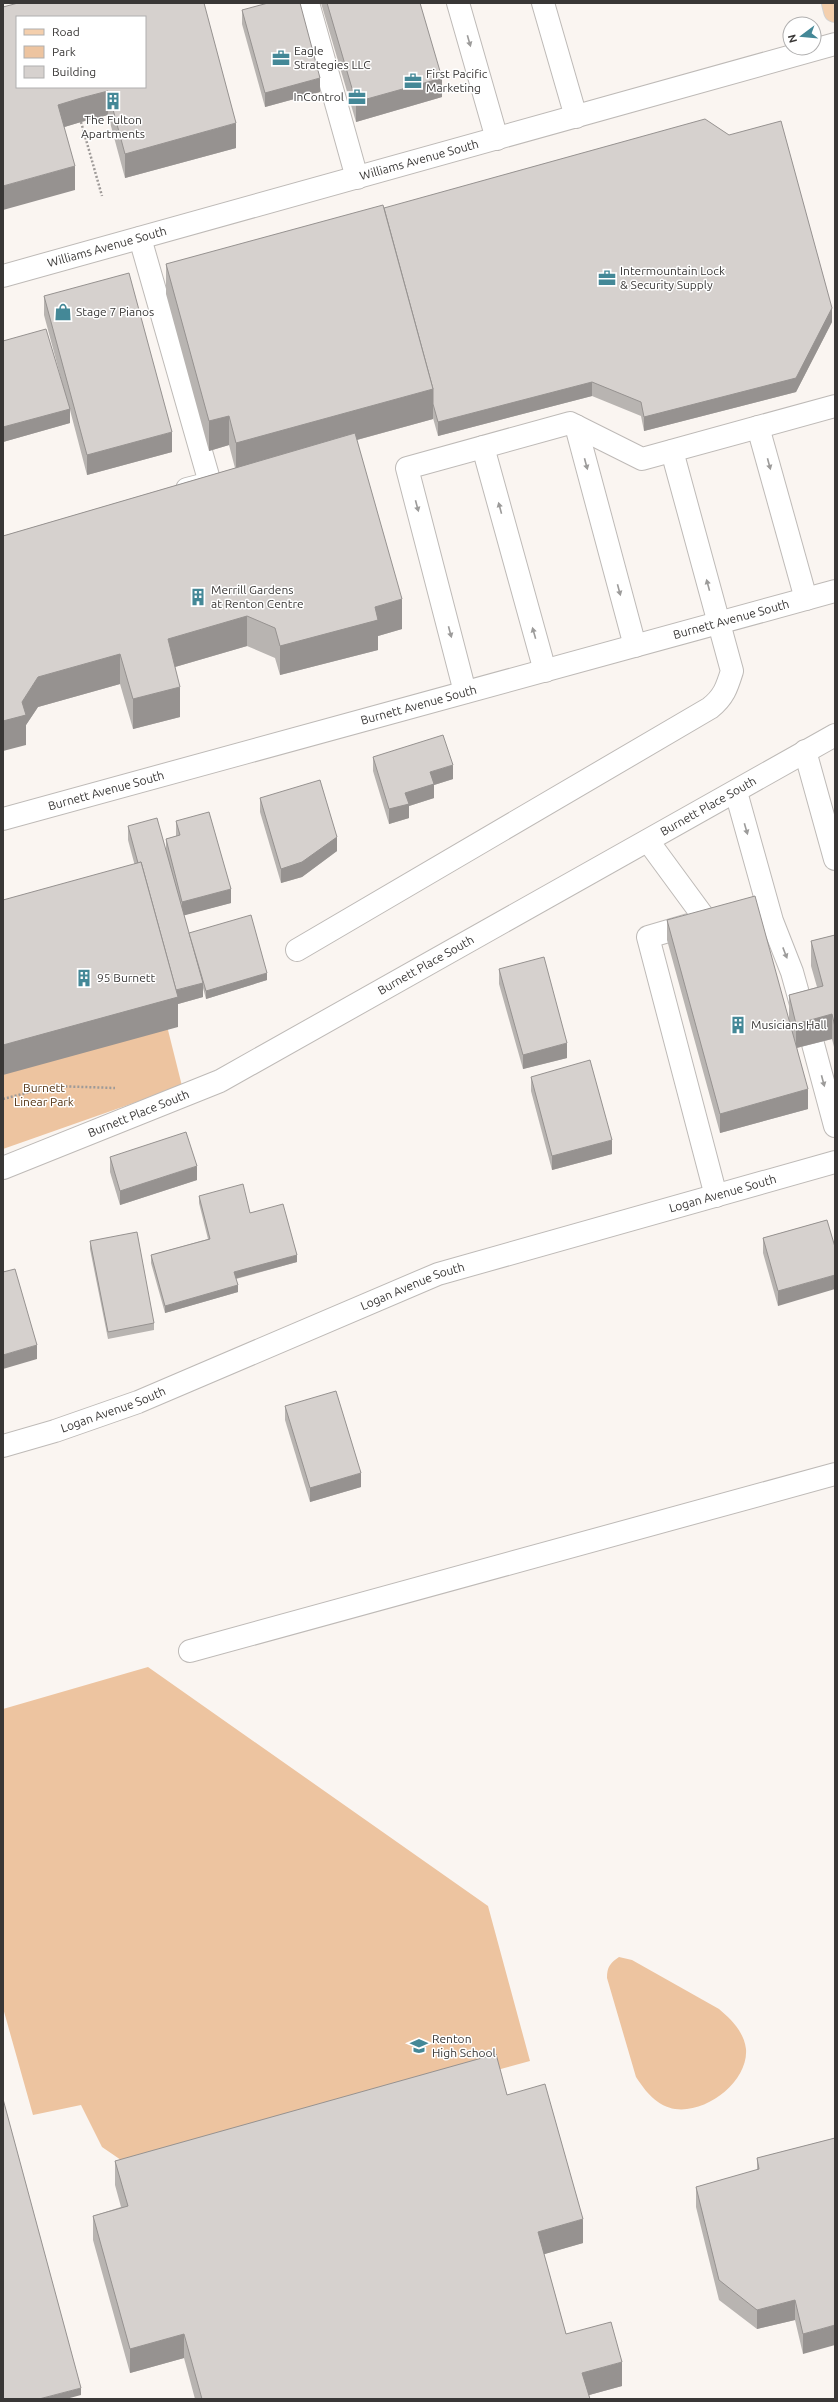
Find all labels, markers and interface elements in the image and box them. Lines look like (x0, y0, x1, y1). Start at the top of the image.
legend (16, 16, 146, 88)
north arrow (782, 16, 822, 56)
text: Road (52, 25, 80, 38)
text: N (785, 33, 799, 44)
one-way arrow (466, 35, 472, 47)
place label: Eagle Strategies LLC (294, 44, 371, 71)
text: Park (52, 45, 76, 58)
office icon: Eagle Strategies LLC (271, 48, 291, 68)
text: Building (52, 65, 96, 78)
place label: First Pacific Marketing (426, 67, 488, 94)
office icon: First Pacific Marketing (403, 71, 423, 91)
office icon: InControl (347, 87, 367, 107)
place label: InControl (293, 90, 344, 103)
building icon: The Fulton Apartments (103, 91, 123, 111)
place label: The Fulton Apartments (81, 113, 145, 140)
street label: Williams Avenue South (358, 137, 480, 182)
street label: Williams Avenue South (46, 224, 168, 269)
place label: Intermountain Lock & Security Supply (620, 264, 725, 291)
office icon: Intermountain Lock & Security Supply (597, 268, 617, 288)
shop icon: Stage 7 Pianos (53, 302, 73, 322)
place label: Stage 7 Pianos (76, 305, 154, 318)
one-way arrow (583, 458, 589, 470)
one-way arrow (766, 459, 772, 471)
one-way arrow (414, 500, 420, 512)
one-way arrow (497, 502, 503, 514)
one-way arrow (705, 579, 711, 592)
place label: Merrill Gardens at Renton Centre (211, 583, 304, 610)
one-way arrow (617, 583, 623, 596)
building icon: Merrill Gardens at Renton Centre (188, 587, 208, 607)
street label: Burnett Avenue South (672, 597, 790, 641)
one-way arrow (447, 626, 453, 638)
one-way arrow (531, 627, 537, 639)
street label: Burnett Avenue South (359, 683, 478, 727)
street label: Burnett Avenue South (47, 768, 166, 812)
street label: Burnett Place South (658, 774, 758, 838)
one-way arrow (743, 823, 749, 835)
street label: Burnett Place South (375, 933, 476, 997)
one-way arrow (782, 948, 788, 960)
building icon: 95 Burnett (74, 968, 94, 988)
place label: 95 Burnett (97, 971, 155, 984)
building icon: Musicians Hall (728, 1015, 748, 1035)
place label: Musicians Hall (751, 1018, 827, 1031)
one-way arrow (820, 1075, 826, 1088)
park label: Burnett Linear Park (14, 1081, 74, 1108)
street label: Burnett Place South (86, 1087, 191, 1139)
street label: Logan Avenue South (667, 1172, 778, 1215)
street label: Logan Avenue South (358, 1260, 466, 1312)
street label: Logan Avenue South (59, 1384, 167, 1435)
place label: Renton High School (432, 2032, 496, 2059)
school or university icon: Renton High School (409, 2036, 429, 2056)

